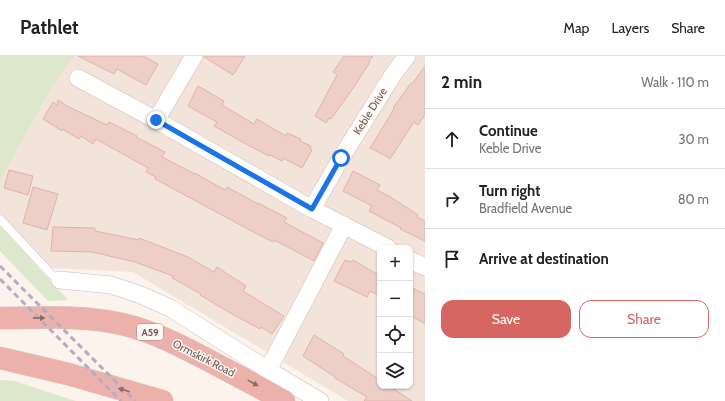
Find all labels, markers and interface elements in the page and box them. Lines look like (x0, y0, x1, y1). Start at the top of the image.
text: Pathlet (20, 16, 79, 39)
text: Map (564, 19, 589, 37)
text: Layers (611, 19, 649, 37)
text: Share (671, 19, 705, 37)
text: 2 min (441, 72, 482, 92)
text: Walk · 110 m (641, 74, 709, 90)
street label: Keble Drive (350, 85, 390, 137)
route end (147, 111, 165, 129)
text: Continue (479, 122, 538, 140)
icon: ahead (441, 128, 463, 150)
text: 30 m (679, 131, 709, 147)
text: Keble Drive (479, 140, 542, 156)
route start (332, 149, 350, 167)
text: Turn right (479, 182, 540, 200)
icon: right (441, 188, 463, 210)
text: 80 m (678, 191, 709, 207)
text: Bradfield Avenue (479, 200, 572, 216)
map controls (377, 245, 413, 389)
button: + (377, 245, 413, 281)
icon: arrive (441, 248, 463, 270)
text: Arrive at destination (479, 250, 609, 268)
button: − (377, 281, 413, 317)
button: Save (441, 300, 571, 338)
button: Share (579, 300, 709, 338)
one-way arrow (33, 315, 46, 321)
button: locate (377, 317, 413, 353)
road number: A59 (137, 324, 163, 340)
street label: Ormskirk Road (170, 336, 238, 380)
button: layers (377, 353, 413, 389)
one-way arrow (247, 380, 259, 387)
one-way arrow (118, 386, 131, 392)

